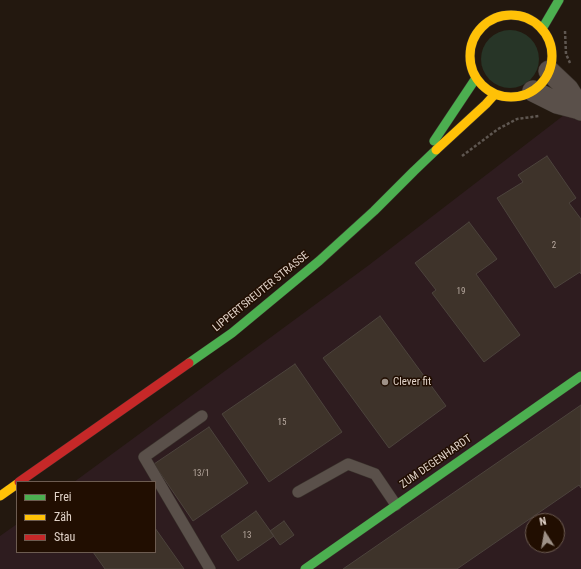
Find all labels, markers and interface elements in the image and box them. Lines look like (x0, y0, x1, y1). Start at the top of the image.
house number: 2 (552, 241, 556, 251)
street label: LIPPERTSREUTER STRASSE (210, 249, 312, 335)
house number: 19 (457, 287, 465, 297)
place label: Clever fit (393, 375, 431, 389)
marker: Clever fit (380, 377, 390, 387)
house number: 15 (278, 418, 286, 428)
street label: ZUM DEGENHARDT (398, 432, 474, 492)
house number: 13/1 (193, 469, 209, 479)
legend (16, 481, 156, 553)
text: Frei (54, 490, 72, 504)
text: Zäh (54, 510, 72, 524)
north arrow (525, 513, 565, 553)
text: N (538, 515, 547, 529)
text: Stau (54, 530, 75, 544)
house number: 13 (243, 531, 251, 541)

